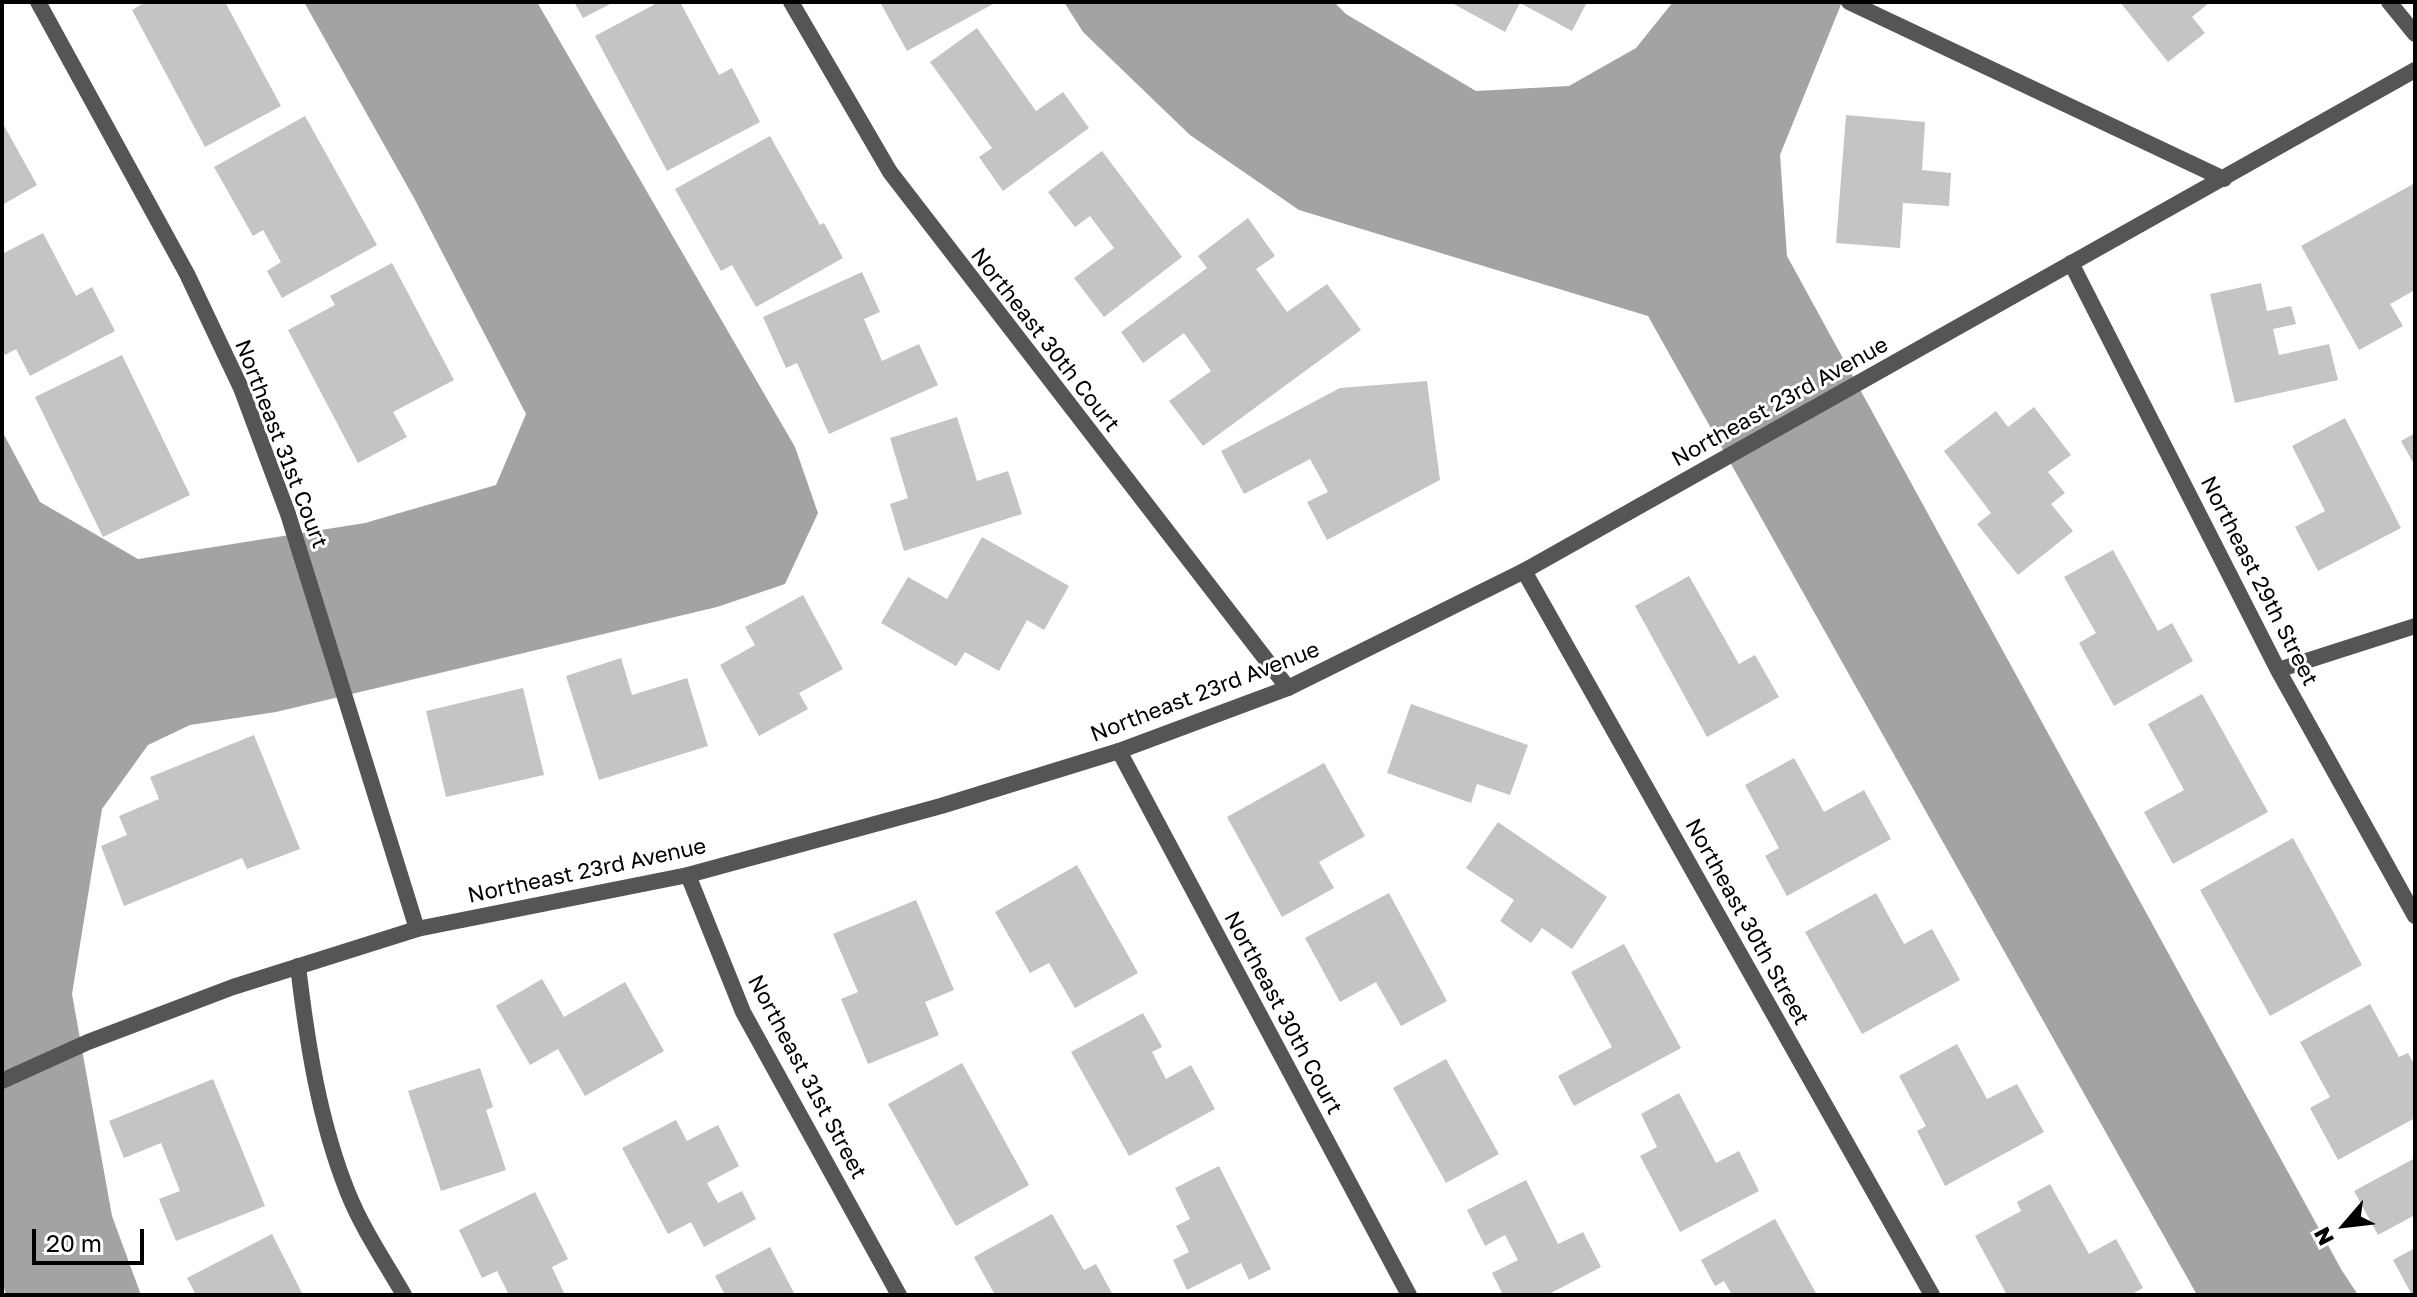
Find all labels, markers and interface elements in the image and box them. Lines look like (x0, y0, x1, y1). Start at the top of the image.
street label: Northeast 30th Court (965, 243, 1125, 437)
street label: Northeast 23rd Avenue (1667, 332, 1893, 472)
street label: Northeast 31st Court (229, 336, 333, 552)
street label: Northeast 29th Street (2195, 472, 2323, 690)
street label: Northeast 23rd Avenue (1087, 636, 1323, 748)
street label: Northeast 30th Street (1679, 814, 1815, 1030)
street label: Northeast 23rd Avenue (465, 833, 709, 909)
street label: Northeast 30th Court (1218, 907, 1348, 1119)
street label: Northeast 31st Street (742, 971, 872, 1183)
north arrow (2305, 1185, 2385, 1265)
scale bar (36, 1213, 148, 1263)
text: N (2308, 1223, 2339, 1250)
text: 20 m (46, 1228, 102, 1257)

